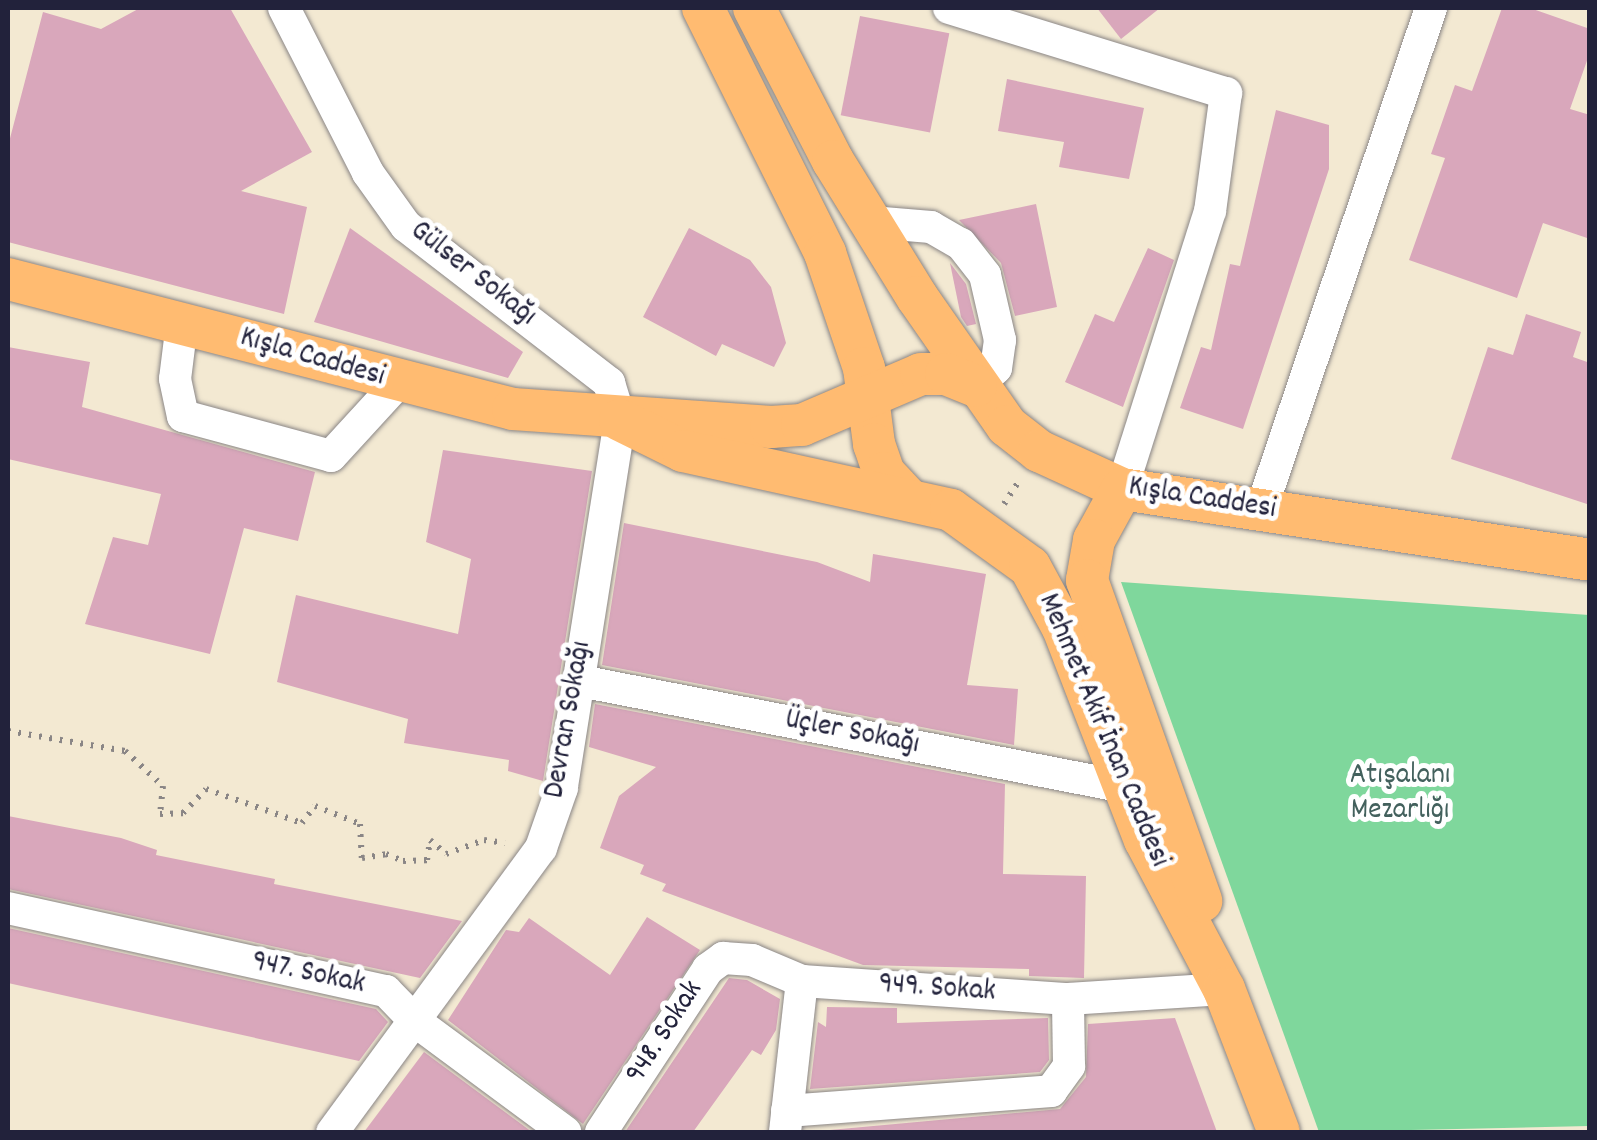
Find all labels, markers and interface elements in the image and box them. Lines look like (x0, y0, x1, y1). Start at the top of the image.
street label: Gülser Sokağı (402, 214, 542, 336)
street label: Kışla Caddesi (236, 321, 388, 397)
street label: Kışla Caddesi (1126, 471, 1278, 529)
street label: Mehmet Akif İnan Caddesi (1028, 589, 1176, 873)
street label: Devran Sokağı (538, 639, 602, 801)
street label: Üçler Sokağı (782, 703, 922, 765)
park label: Atışalanı Mezarlığı (1350, 759, 1450, 830)
street label: 947. Sokak (248, 945, 368, 1005)
street label: 949. Sokak (877, 968, 997, 1012)
street label: 948. Sokak (620, 975, 712, 1091)

